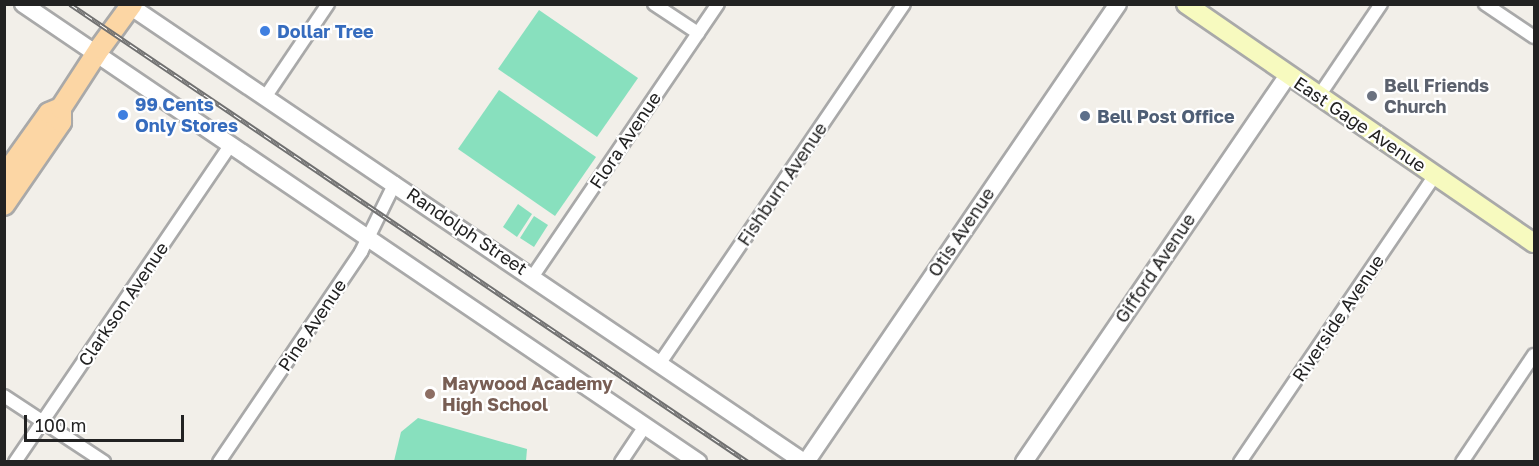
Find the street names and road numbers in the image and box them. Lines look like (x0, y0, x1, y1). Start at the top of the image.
street label: East Gage Avenue (1290, 72, 1430, 176)
street label: Flora Avenue (585, 87, 665, 193)
street label: Fishburn Avenue (733, 118, 831, 250)
street label: Randolph Street (403, 183, 531, 279)
street label: Otis Avenue (923, 183, 999, 281)
street label: Gifford Avenue (1110, 209, 1200, 327)
street label: Clarkson Avenue (74, 238, 172, 370)
street label: Riverside Avenue (1288, 251, 1388, 385)
street label: Pine Avenue (273, 275, 351, 375)

